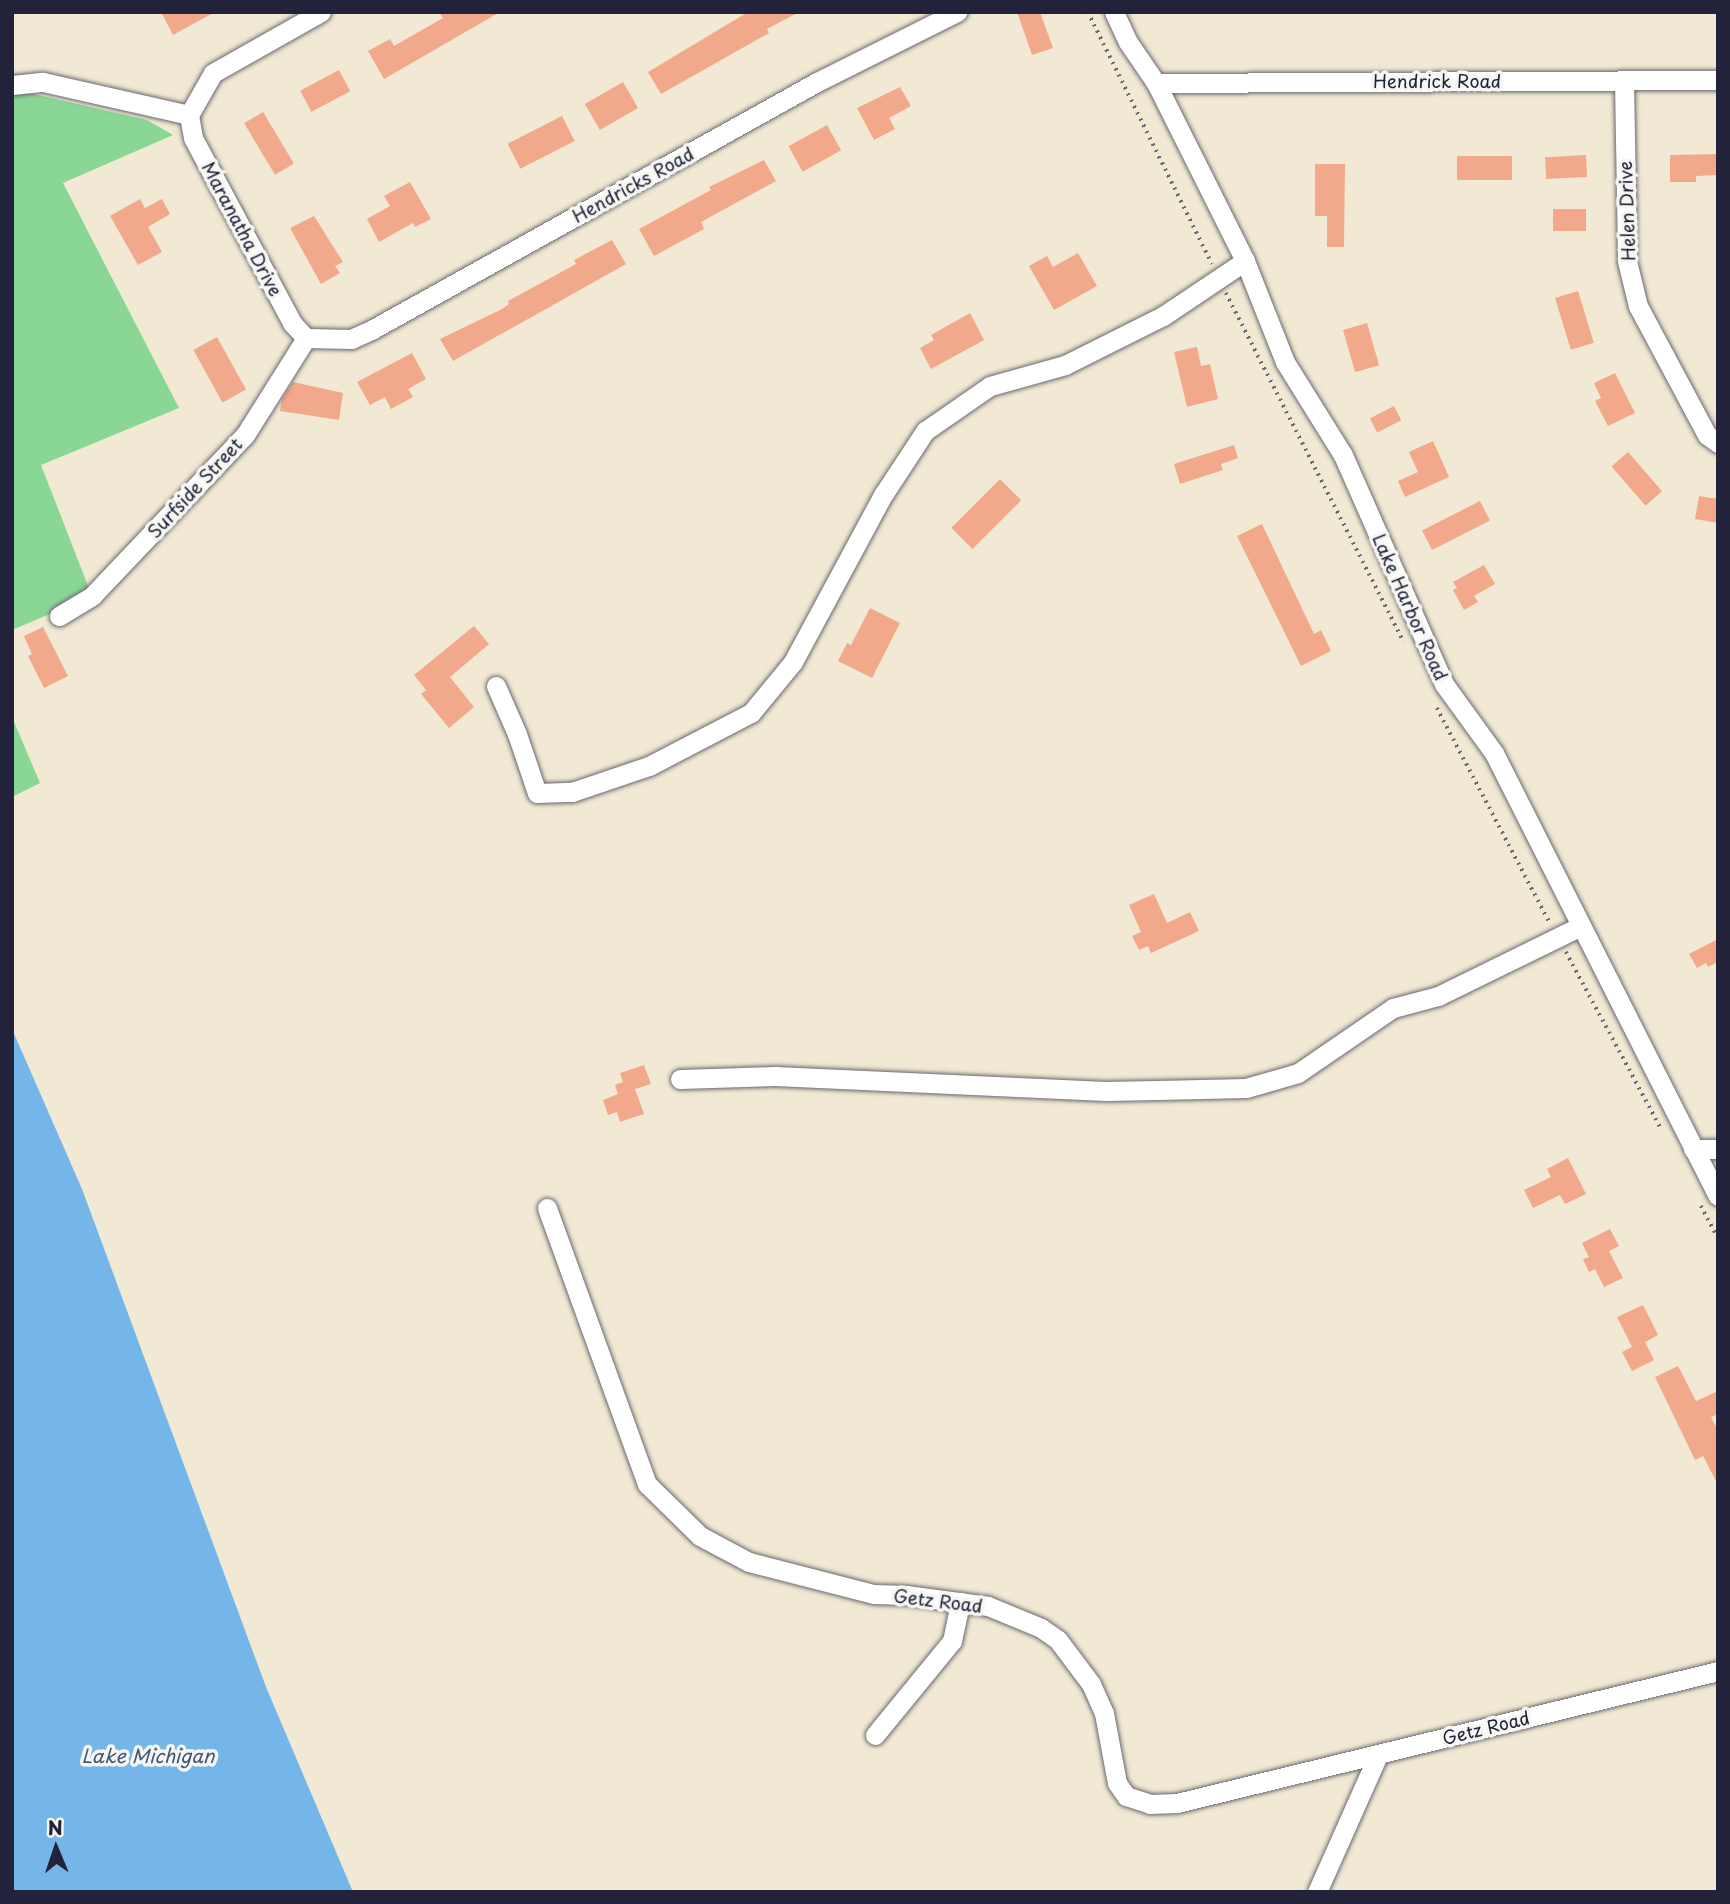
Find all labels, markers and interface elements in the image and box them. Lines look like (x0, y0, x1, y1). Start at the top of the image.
street label: Hendrick Road (1373, 70, 1501, 92)
street label: Hendricks Road (568, 142, 698, 228)
street label: Maranatha Drive (197, 158, 287, 300)
street label: Helen Drive (1614, 160, 1640, 262)
street label: Surfside Street (143, 434, 247, 542)
street label: Lake Harbor Road (1368, 530, 1452, 684)
street label: Getz Road (892, 1585, 984, 1617)
street label: Getz Road (1440, 1707, 1532, 1749)
water label: Lake Michigan (82, 1745, 214, 1767)
north arrow (21, 1813, 91, 1883)
text: N (47, 1813, 63, 1841)

